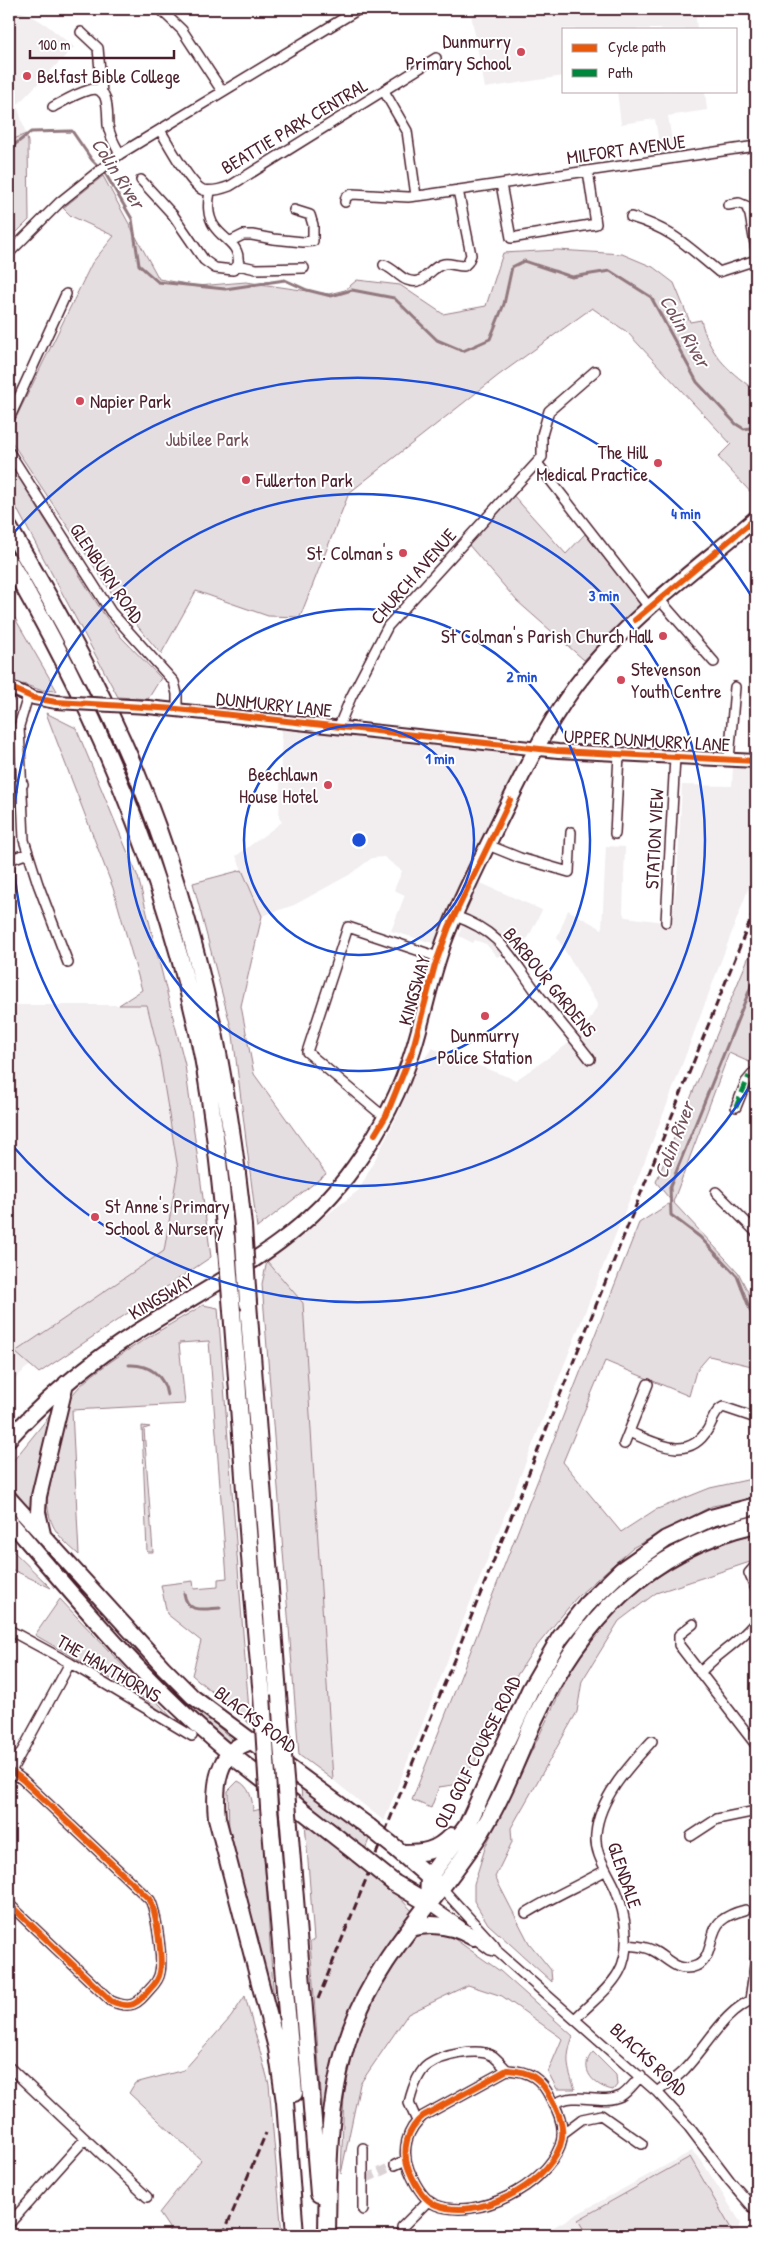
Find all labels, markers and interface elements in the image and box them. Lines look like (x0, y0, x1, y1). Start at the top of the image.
scale bar (30, 28, 174, 60)
place label: Dunmurry Primary School (406, 28, 512, 76)
legend (562, 28, 738, 92)
text: 100 m (38, 34, 71, 55)
text: Cycle path (608, 36, 666, 57)
marker: Dunmurry Primary School (515, 46, 527, 58)
text: Path (608, 62, 633, 83)
place label: Belfast Bible College (37, 63, 181, 89)
marker: Belfast Bible College (21, 70, 33, 82)
street label: BEATTIE PARK CENTRAL (216, 72, 372, 180)
street label: MILFORT AVENUE (565, 128, 688, 170)
water label: Colin River (85, 132, 153, 215)
water label: Colin River (654, 289, 718, 374)
place label: Napier Park (90, 388, 171, 414)
marker: Napier Park (74, 395, 86, 407)
park label: Jubilee Park (165, 426, 249, 452)
place label: The Hill Medical Practice (536, 439, 649, 487)
marker: The Hill Medical Practice (652, 457, 664, 469)
place label: Fullerton Park (255, 467, 353, 493)
marker: Fullerton Park (240, 474, 252, 486)
text: 4 min (671, 503, 701, 524)
street label: GLENBURN ROAD (64, 518, 150, 628)
street label: CHURCH AVENUE (364, 522, 462, 630)
place label: St. Colman's (307, 540, 393, 566)
marker: St. Colman's (397, 547, 409, 559)
text: 3 min (589, 585, 619, 606)
place label: St Colman's Parish Church Hall (441, 623, 654, 649)
marker: St Colman's Parish Church Hall (657, 630, 669, 642)
place label: Stevenson Youth Centre (631, 656, 722, 704)
text: 2 min (507, 666, 538, 687)
marker: Stevenson Youth Centre (615, 674, 627, 686)
street label: DUNMURRY LANE (215, 685, 334, 723)
street label: UPPER DUNMURRY LANE (563, 723, 731, 757)
text: 1 min (425, 748, 455, 769)
place label: Beechlawn House Hotel (239, 761, 319, 809)
marker: Beechlawn House Hotel (322, 779, 334, 791)
street label: STATION VIEW (638, 788, 670, 890)
centre of rings (350, 831, 368, 849)
street label: BARBOUR GARDENS (498, 922, 603, 1043)
street label: KINGSWAY (392, 951, 437, 1028)
marker: Dunmurry Police Station (479, 1010, 491, 1022)
place label: Dunmurry Police Station (437, 1022, 533, 1070)
water label: Colin River (647, 1096, 701, 1182)
place label: St Anne's Primary School & Nursery (105, 1193, 230, 1241)
marker: St Anne's Primary School & Nursery (89, 1211, 101, 1223)
street label: KINGSWAY (124, 1266, 199, 1326)
street label: THE HAWTHORNS (52, 1628, 166, 1708)
street label: OLD GOLF COURSE ROAD (427, 1671, 527, 1833)
street label: BLACKS ROAD (209, 1679, 303, 1759)
street label: GLENDALE (602, 1838, 649, 1912)
street label: BLACKS ROAD (605, 2016, 693, 2102)

